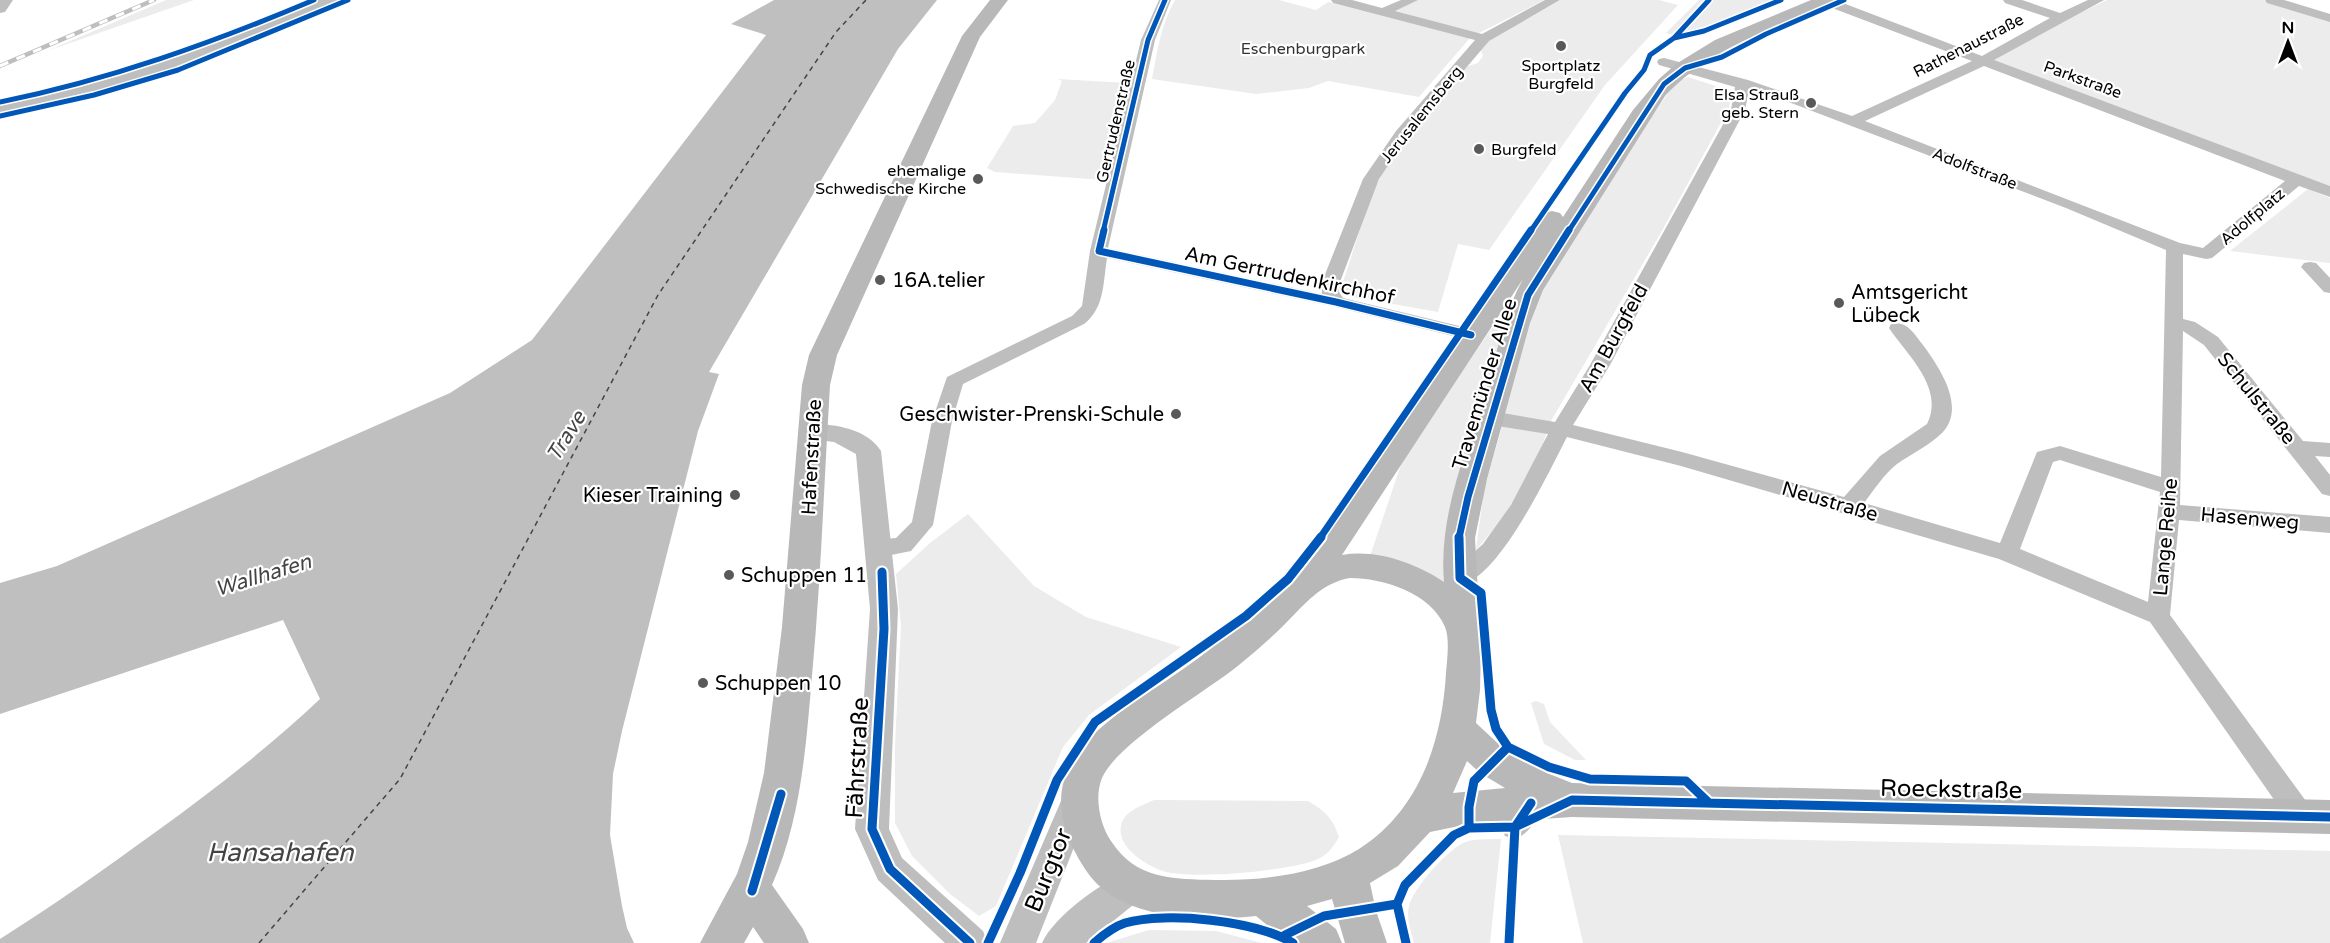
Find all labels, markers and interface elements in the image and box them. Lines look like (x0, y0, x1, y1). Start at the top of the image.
street label: Rathenaustraße (1910, 9, 2027, 82)
north arrow (2258, 12, 2318, 72)
text: N (2282, 18, 2294, 38)
park label: Eschenburgpark (1241, 39, 1366, 59)
marker: Sportplatz Burgfeld (1554, 39, 1568, 53)
place label: Sportplatz Burgfeld (1522, 56, 1600, 94)
street label: Parkstraße (2041, 57, 2124, 103)
street label: Gertrudenstraße (1092, 58, 1140, 185)
street label: Jerusalemsberg (1376, 62, 1467, 167)
place label: Elsa Strauß geb. Stern (1714, 85, 1799, 123)
marker: Elsa Strauß geb. Stern (1804, 96, 1818, 110)
place label: Burgfeld (1491, 140, 1557, 160)
marker: Burgfeld (1472, 142, 1486, 156)
street label: Adolfstraße (1929, 144, 2020, 194)
place label: ehemalige Schwedische Kirche (815, 161, 966, 199)
marker: ehemalige Schwedische Kirche (971, 172, 985, 186)
street label: Adolfplatz (2216, 184, 2289, 250)
street label: Am Gertrudenkirchhof (1183, 242, 1397, 310)
place label: 16A.telier (892, 269, 985, 293)
marker: 16A.telier (873, 273, 887, 287)
street label: Am Burgfeld (1574, 280, 1654, 397)
place label: Amtsgericht Lübeck (1851, 281, 1968, 328)
street label: Travemünder Allee (1447, 296, 1523, 473)
marker: Amtsgericht Lübeck (1832, 296, 1846, 310)
street label: Schulstraße (2212, 348, 2301, 450)
street label: Hafenstraße (797, 398, 827, 516)
place label: Geschwister-Prenski-Schule (899, 403, 1164, 427)
water label: Trave (541, 406, 592, 466)
marker: Geschwister-Prenski-Schule (1169, 407, 1183, 421)
street label: Neustraße (1779, 477, 1881, 527)
street label: Lange Reihe (2149, 477, 2183, 597)
place label: Kieser Training (583, 484, 723, 508)
marker: Kieser Training (728, 488, 742, 502)
street label: Hasenweg (2200, 503, 2300, 535)
water label: Wallhafen (212, 549, 315, 602)
place label: Schuppen 11 (741, 564, 867, 588)
marker: Schuppen 11 (722, 568, 736, 582)
place label: Schuppen 10 (715, 672, 841, 696)
marker: Schuppen 10 (696, 676, 710, 690)
street label: Fährstraße (840, 697, 875, 819)
street label: Roeckstraße (1880, 774, 2022, 805)
street label: Burgtor (1019, 823, 1079, 916)
water label: Hansahafen (206, 837, 355, 868)

